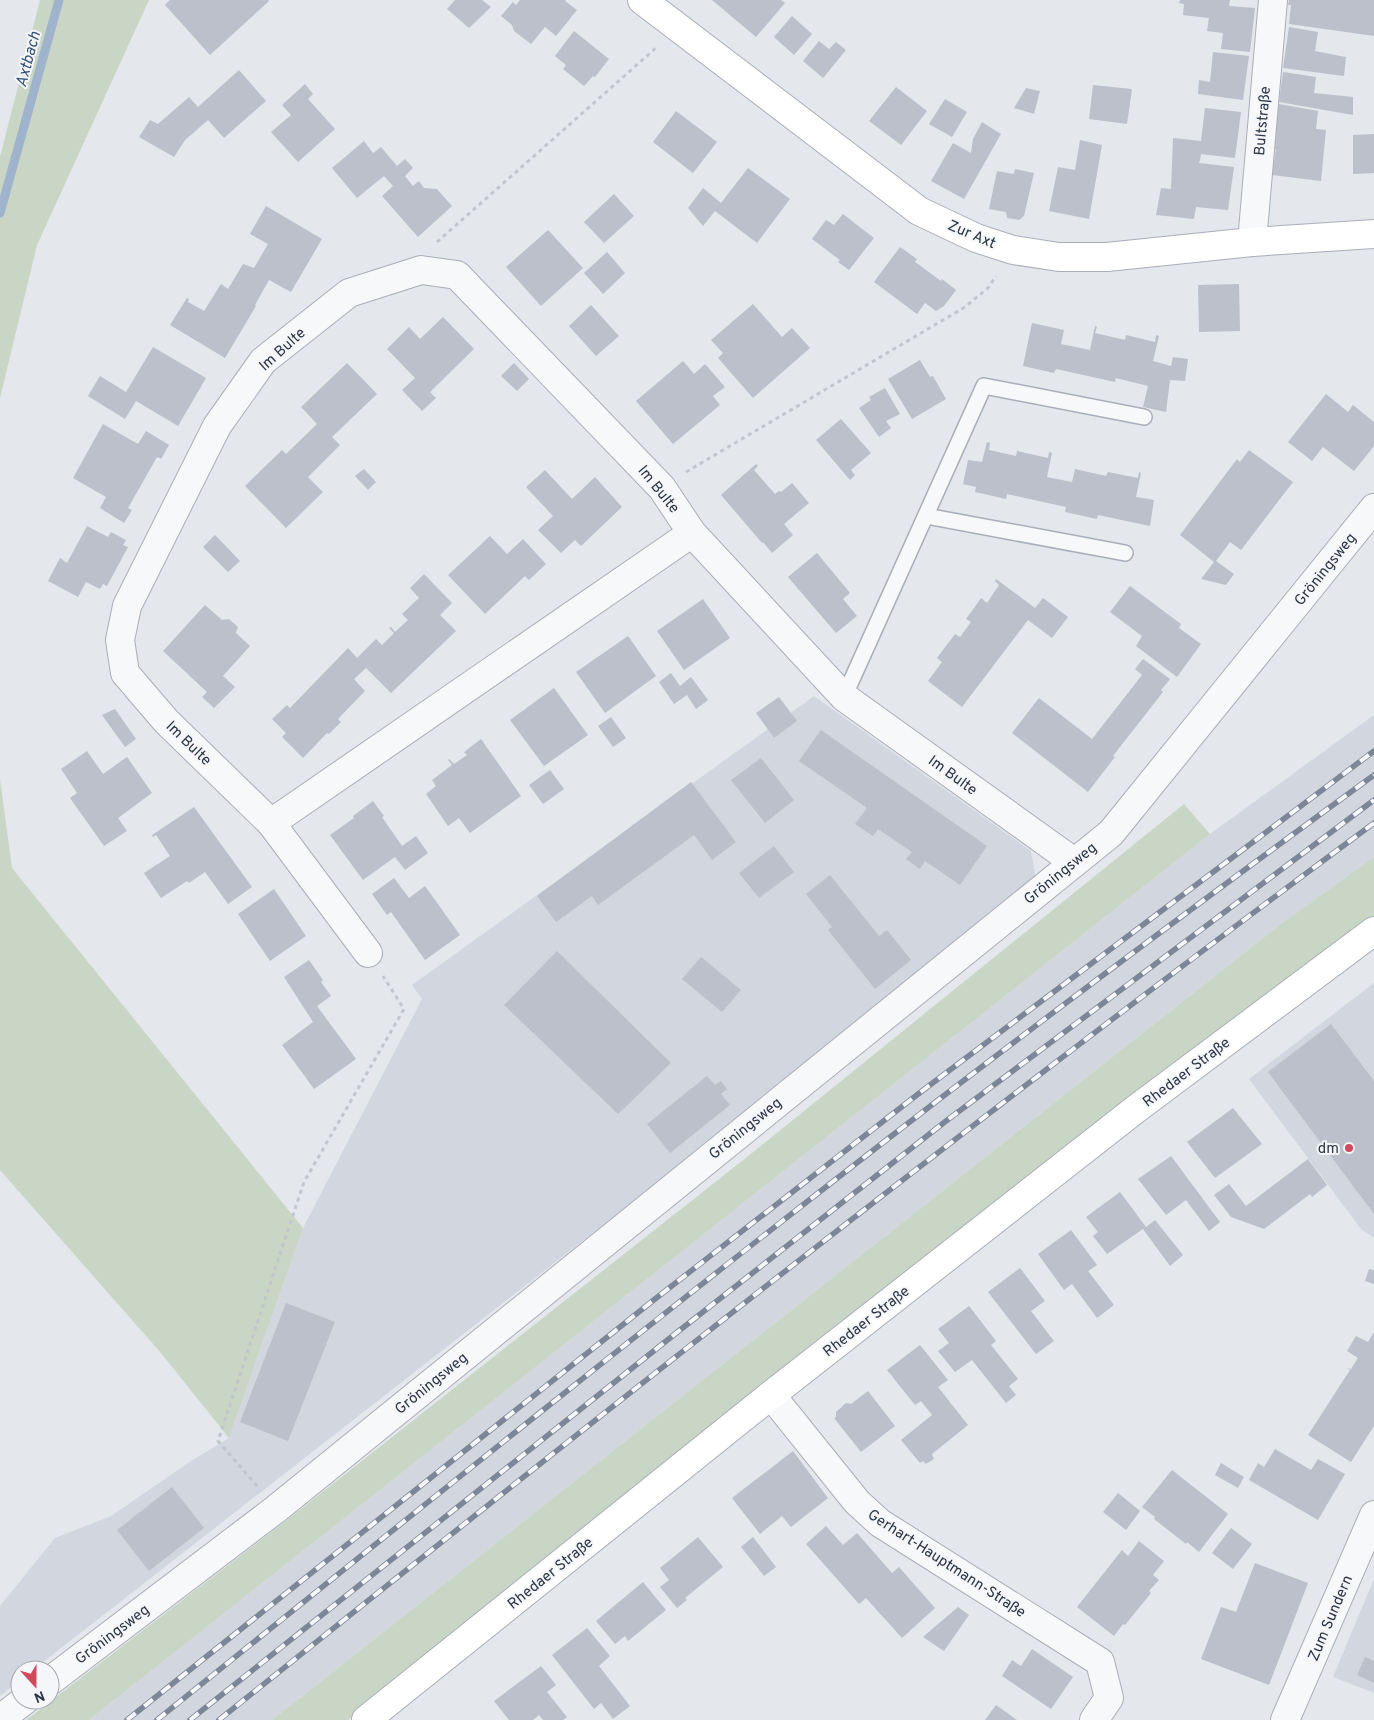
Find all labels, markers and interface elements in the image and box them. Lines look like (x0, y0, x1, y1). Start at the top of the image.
water label: Axtbach (12, 29, 46, 90)
street label: Bultstraße (1251, 86, 1276, 157)
street label: Zur Axt (944, 217, 998, 254)
street label: Im Bulte (256, 324, 310, 376)
street label: Im Bulte (633, 462, 683, 518)
street label: Gröningsweg (1291, 530, 1361, 610)
street label: Im Bulte (161, 718, 215, 770)
street label: Im Bulte (924, 752, 980, 800)
street label: Gröningsweg (1021, 839, 1101, 909)
street label: Rhedaer Straße (1139, 1034, 1234, 1112)
street label: Gröningsweg (706, 1094, 786, 1164)
place label: dm (1318, 1140, 1339, 1159)
marker: dm (1343, 1142, 1355, 1154)
street label: Rhedaer Straße (820, 1282, 914, 1362)
street label: Gröningsweg (392, 1349, 472, 1419)
street label: Gerhart-Hauptmann-Straße (863, 1506, 1029, 1623)
street label: Rhedaer Straße (504, 1534, 598, 1615)
street label: Zum Sundern (1305, 1573, 1358, 1664)
street label: Gröningsweg (72, 1601, 154, 1669)
north arrow (10, 1660, 60, 1710)
text: N (31, 1686, 47, 1705)

